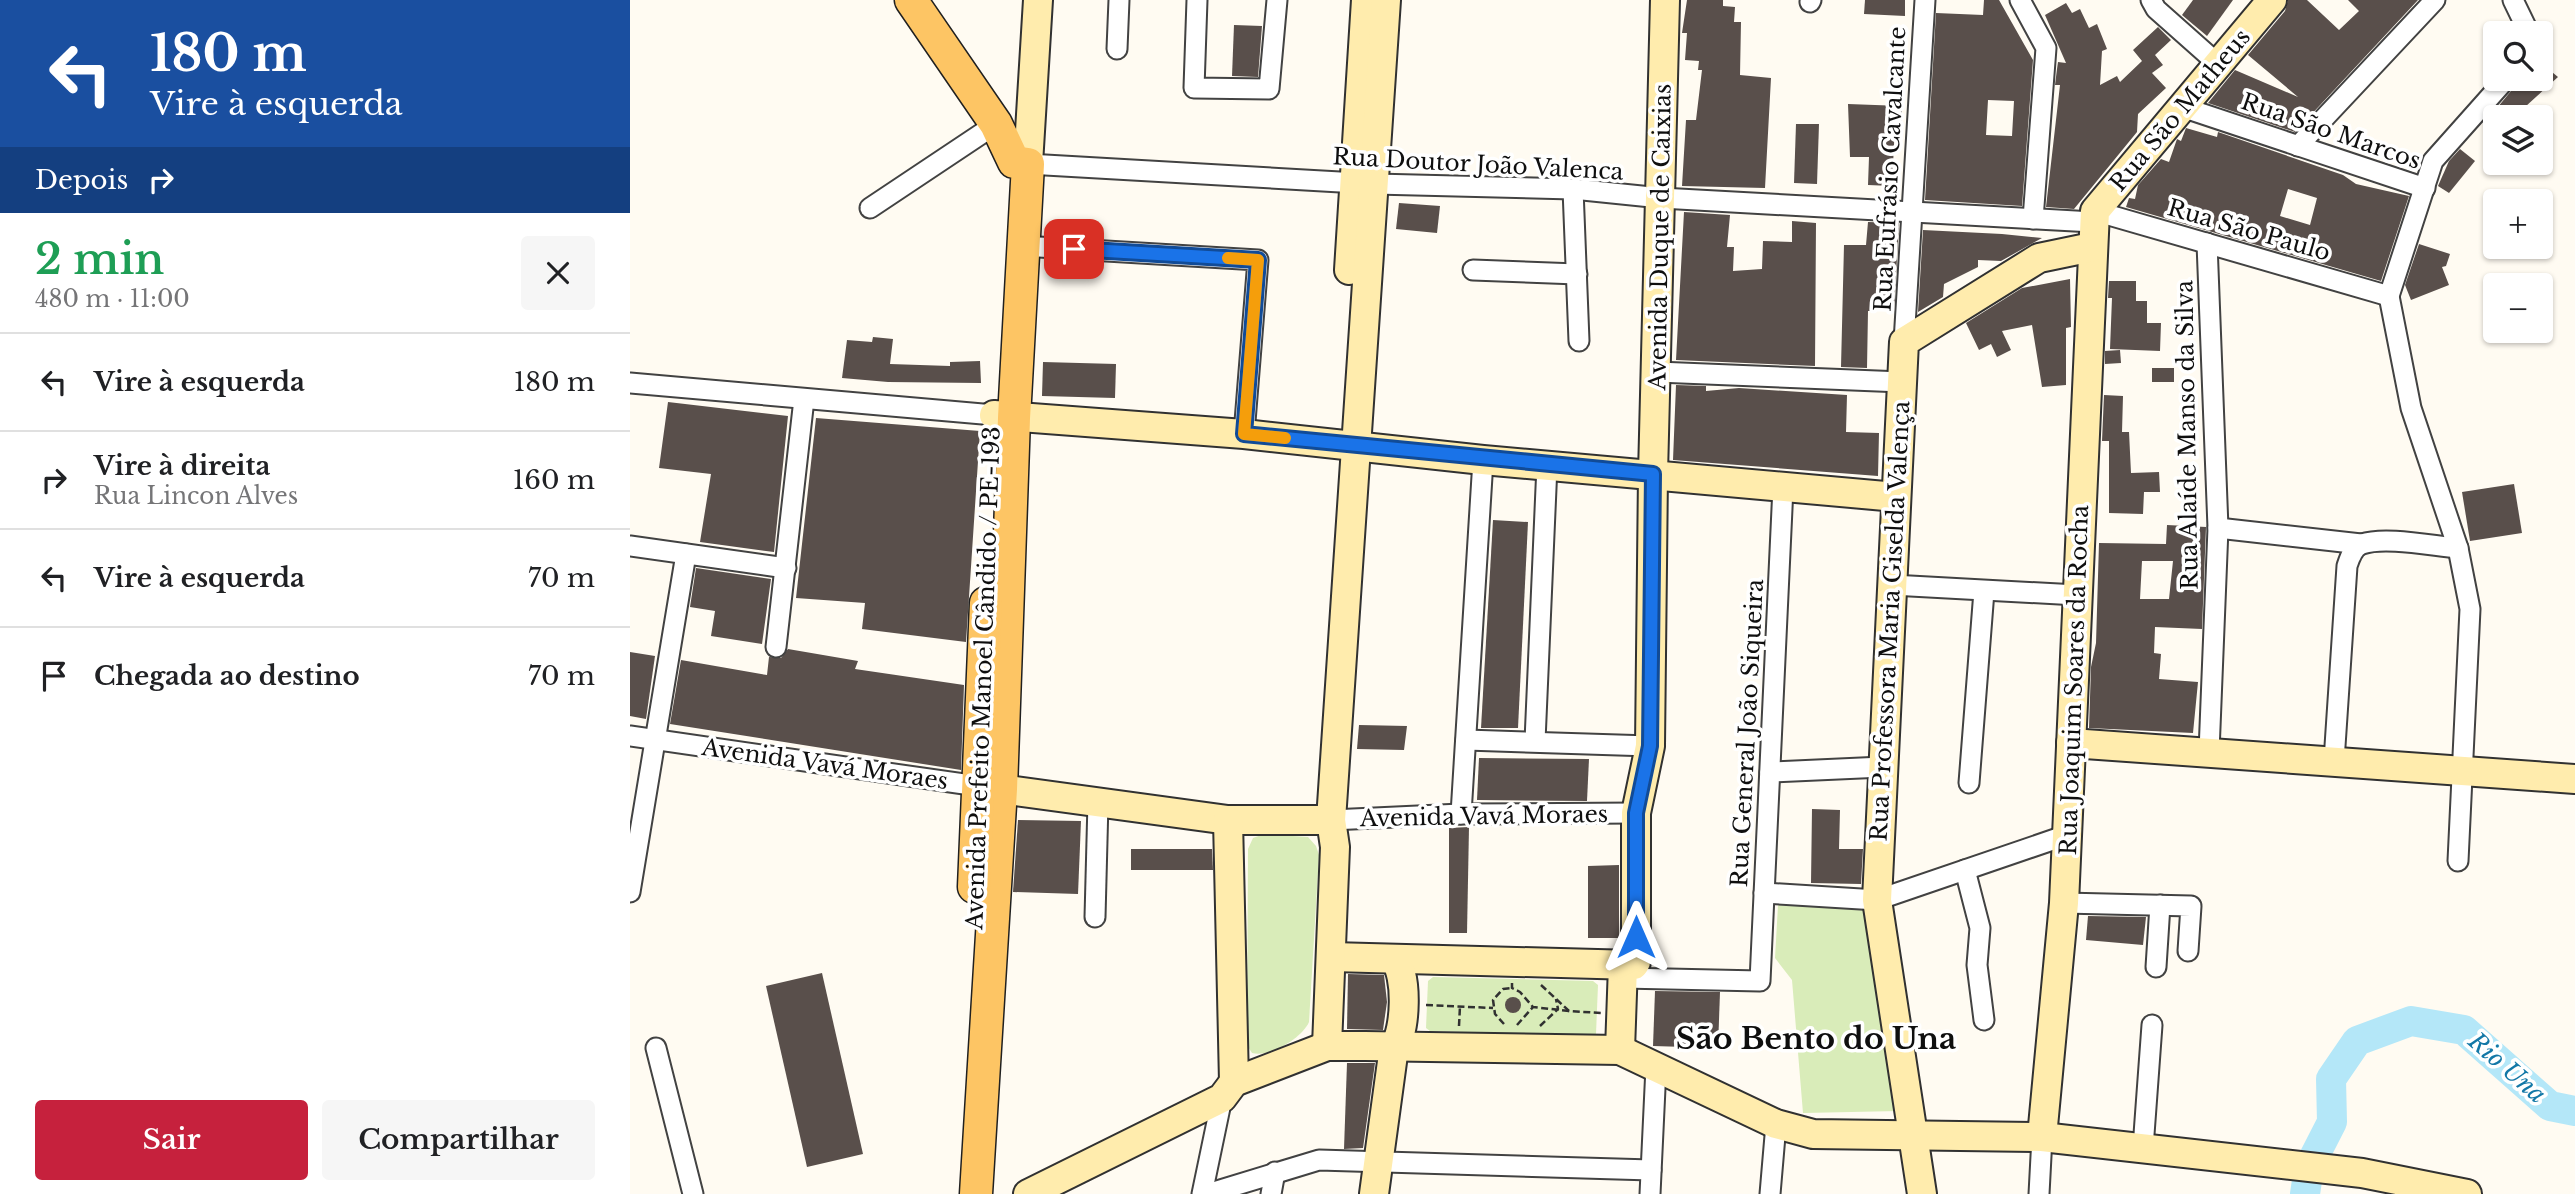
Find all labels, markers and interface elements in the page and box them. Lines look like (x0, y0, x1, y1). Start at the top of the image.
map controls (2483, 21, 2553, 343)
button: search (2483, 21, 2553, 91)
text: 180 m (150, 23, 307, 84)
street label: Rua São Matheus (2104, 23, 2256, 197)
street label: Rua Eufrásio Cavalcante (1869, 26, 1911, 312)
icon: left (35, 28, 126, 119)
street label: Avenida Duque de Caixias (1643, 83, 1677, 392)
text: Vire à esquerda (150, 84, 403, 124)
street label: Rua São Marcos (2237, 87, 2425, 175)
button: layers (2483, 105, 2553, 175)
street label: Rua Doutor João Valenca (1332, 142, 1624, 186)
icon: right (142, 161, 180, 199)
text: Depois (35, 164, 128, 196)
button: + (2483, 189, 2553, 259)
street label: Rua São Paulo (2164, 193, 2334, 267)
pin (1044, 219, 1104, 279)
icon: arrive (1055, 230, 1093, 268)
text: 2 min (35, 233, 164, 285)
button: close (521, 236, 595, 310)
button: − (2483, 273, 2553, 343)
street label: Rua Alaíde Manso da Silva (2170, 280, 2204, 590)
text: 480 m · 11:00 (35, 285, 190, 313)
icon: left (35, 363, 73, 401)
text: Vire à esquerda (94, 366, 305, 398)
text: 180 m (514, 366, 595, 398)
street label: Rua Professora Maria Giselda Valença (1864, 400, 1916, 842)
street label: Avenida Prefeito Manoel Cândido / PE-193 (960, 426, 1006, 931)
text: Vire à direita (94, 450, 270, 482)
icon: right (35, 461, 73, 499)
text: 160 m (513, 464, 595, 496)
text: Rua Lincon Alves (94, 482, 298, 510)
street label: Rua Joaquim Soares da Rocha (2054, 504, 2094, 856)
icon: left (35, 559, 73, 597)
text: Vire à esquerda (94, 562, 305, 594)
text: 70 m (528, 562, 595, 594)
street label: Rua General João Siqueira (1725, 578, 1769, 888)
icon: arrive (35, 657, 73, 695)
text: Chegada ao destino (94, 660, 360, 692)
text: 70 m (528, 660, 595, 692)
street label: Avenida Vavá Moraes (699, 733, 950, 795)
street label: Avenida Vavá Moraes (1359, 800, 1608, 832)
position arrow (1599, 900, 1673, 974)
district label: São Bento do Una (1676, 1020, 1956, 1057)
water label: Rio Una (2462, 1026, 2552, 1109)
button: Sair (35, 1100, 308, 1180)
button: Compartilhar (322, 1100, 595, 1180)

